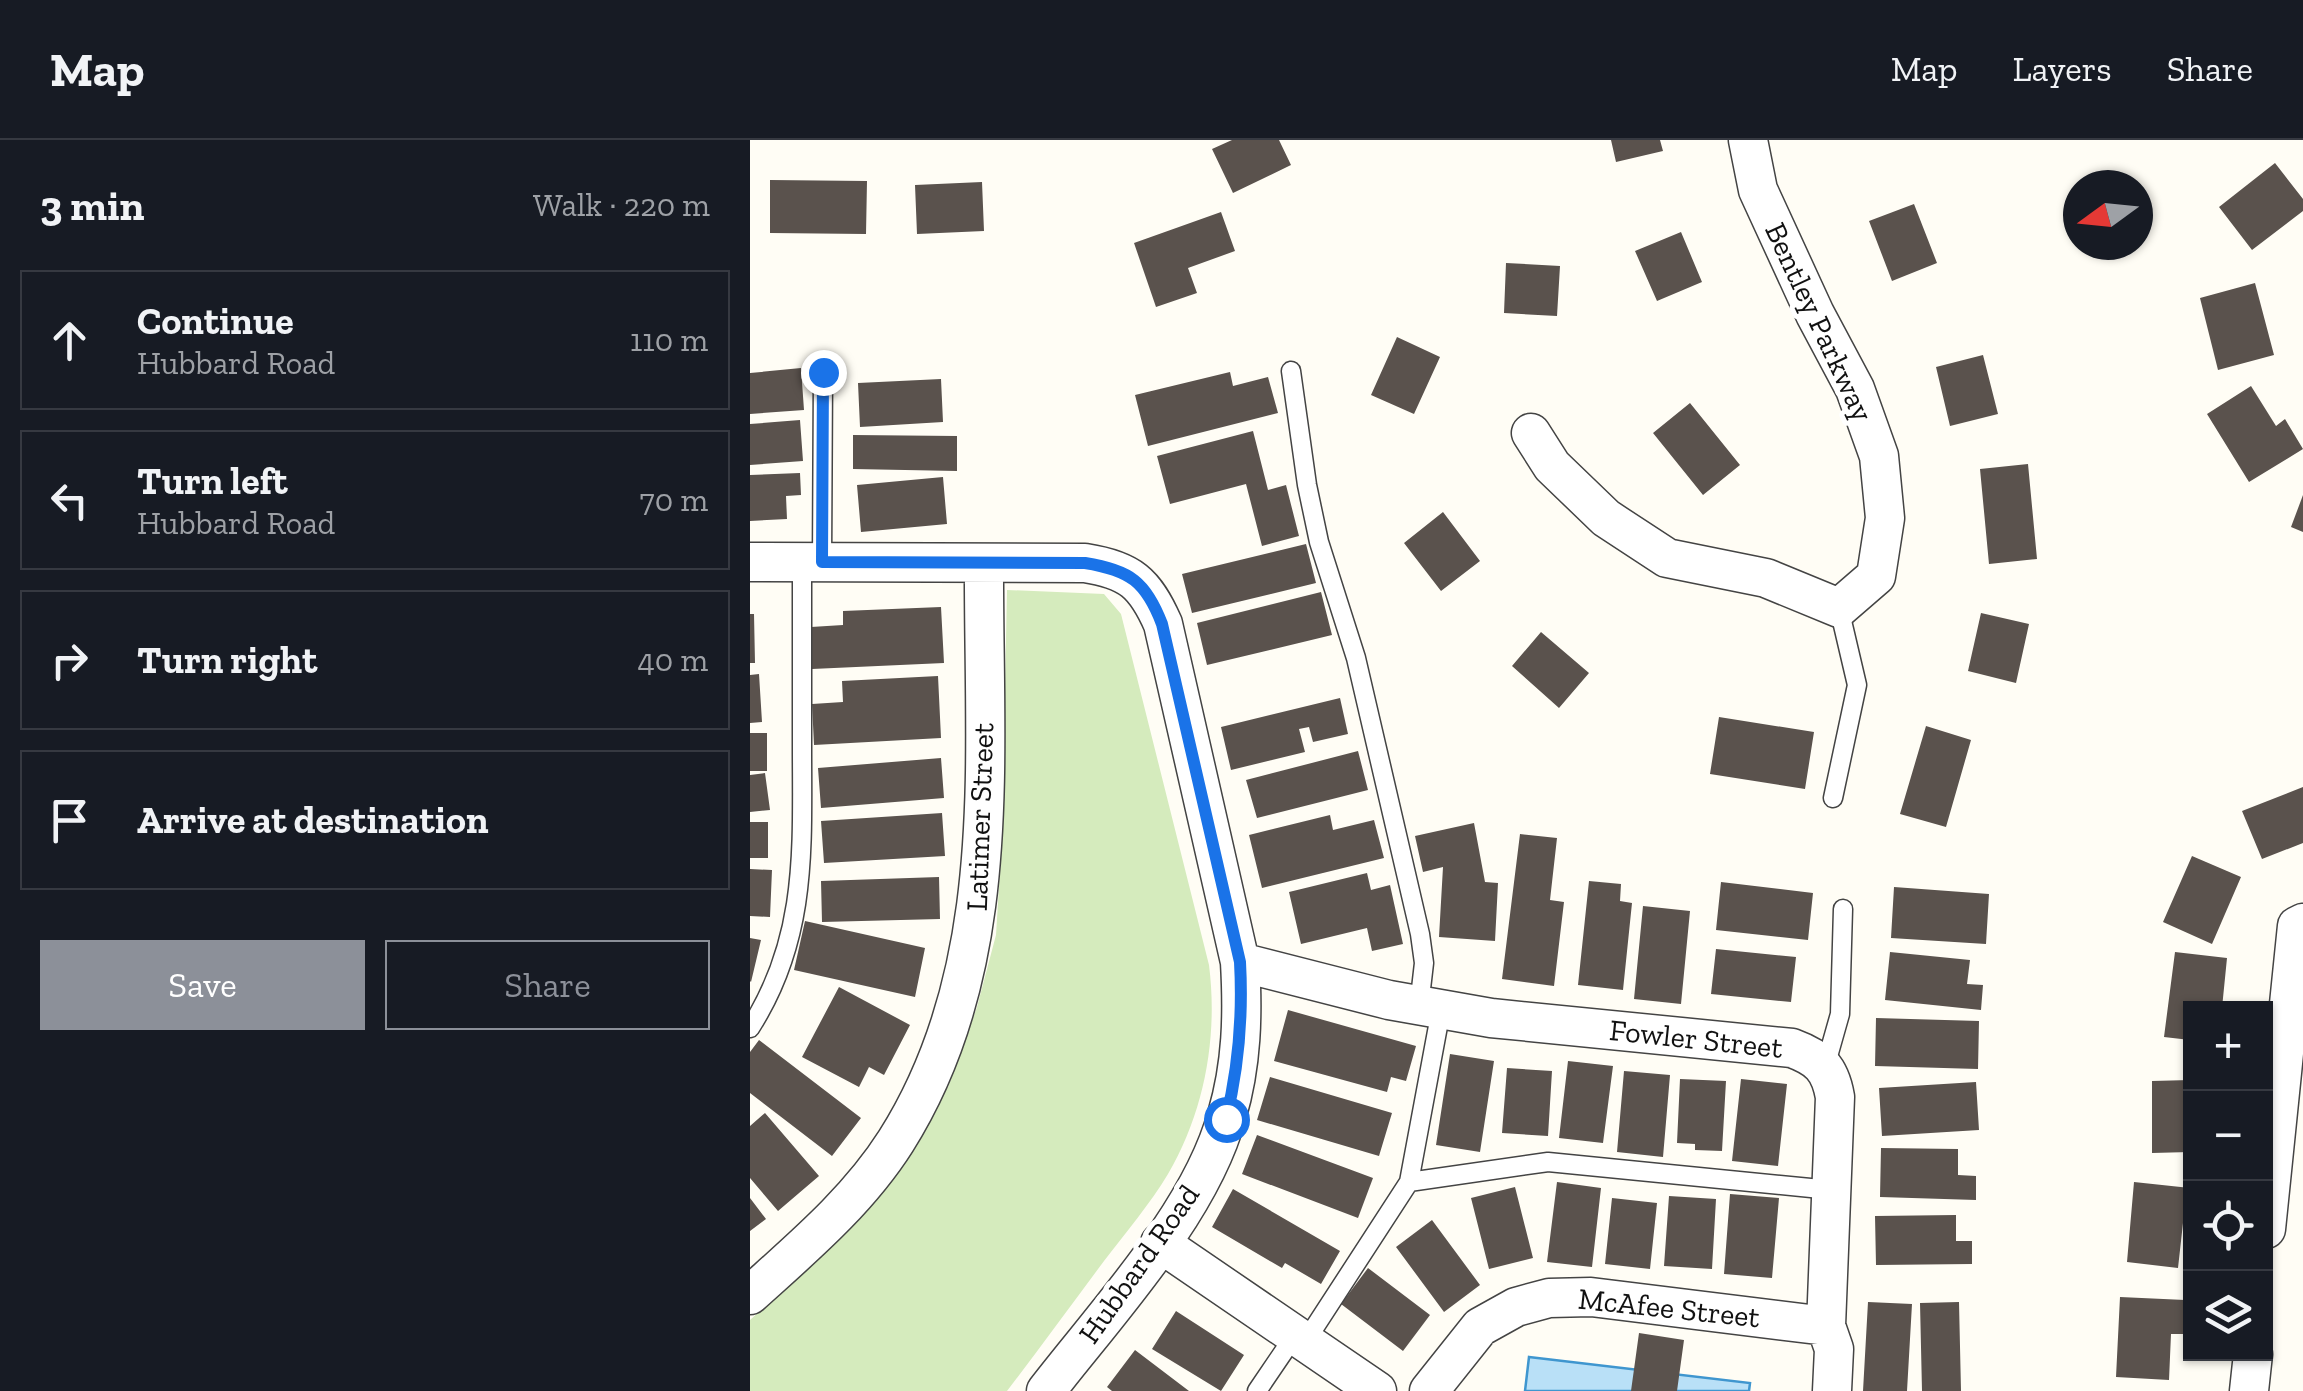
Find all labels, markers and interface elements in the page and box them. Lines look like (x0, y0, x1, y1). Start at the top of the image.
text: Map (50, 41, 145, 98)
text: Map (1891, 48, 1958, 90)
text: Layers (2013, 48, 2112, 90)
text: Share (2167, 48, 2253, 90)
north arrow (2063, 170, 2153, 260)
text: 3 min (40, 180, 145, 231)
text: Walk · 220 m (533, 186, 710, 224)
street label: Bentley Parkway (1757, 217, 1881, 428)
text: Continue (137, 298, 294, 344)
icon: ahead (42, 313, 97, 368)
text: 110 m (630, 321, 708, 359)
text: Hubbard Road (137, 344, 335, 382)
route end (801, 350, 847, 396)
text: Turn left (137, 458, 288, 504)
icon: left (42, 473, 97, 528)
text: 70 m (640, 481, 708, 519)
text: Hubbard Road (137, 504, 335, 542)
icon: right (42, 633, 97, 688)
text: Turn right (137, 637, 317, 683)
text: 40 m (637, 641, 708, 679)
street label: Latimer Street (959, 722, 1001, 912)
icon: arrive (42, 793, 97, 848)
text: Arrive at destination (137, 797, 488, 843)
button: Save (40, 940, 365, 1030)
button: Share (385, 940, 710, 1030)
map controls (2183, 1001, 2273, 1361)
button: + (2183, 1001, 2273, 1091)
street label: Fowler Street (1608, 1012, 1784, 1066)
button: − (2183, 1091, 2273, 1181)
route start (1204, 1097, 1250, 1143)
street label: Hubbard Road (1071, 1177, 1207, 1350)
button: locate (2183, 1181, 2273, 1271)
button: layers (2183, 1271, 2273, 1361)
street label: McAfee Street (1577, 1281, 1761, 1335)

